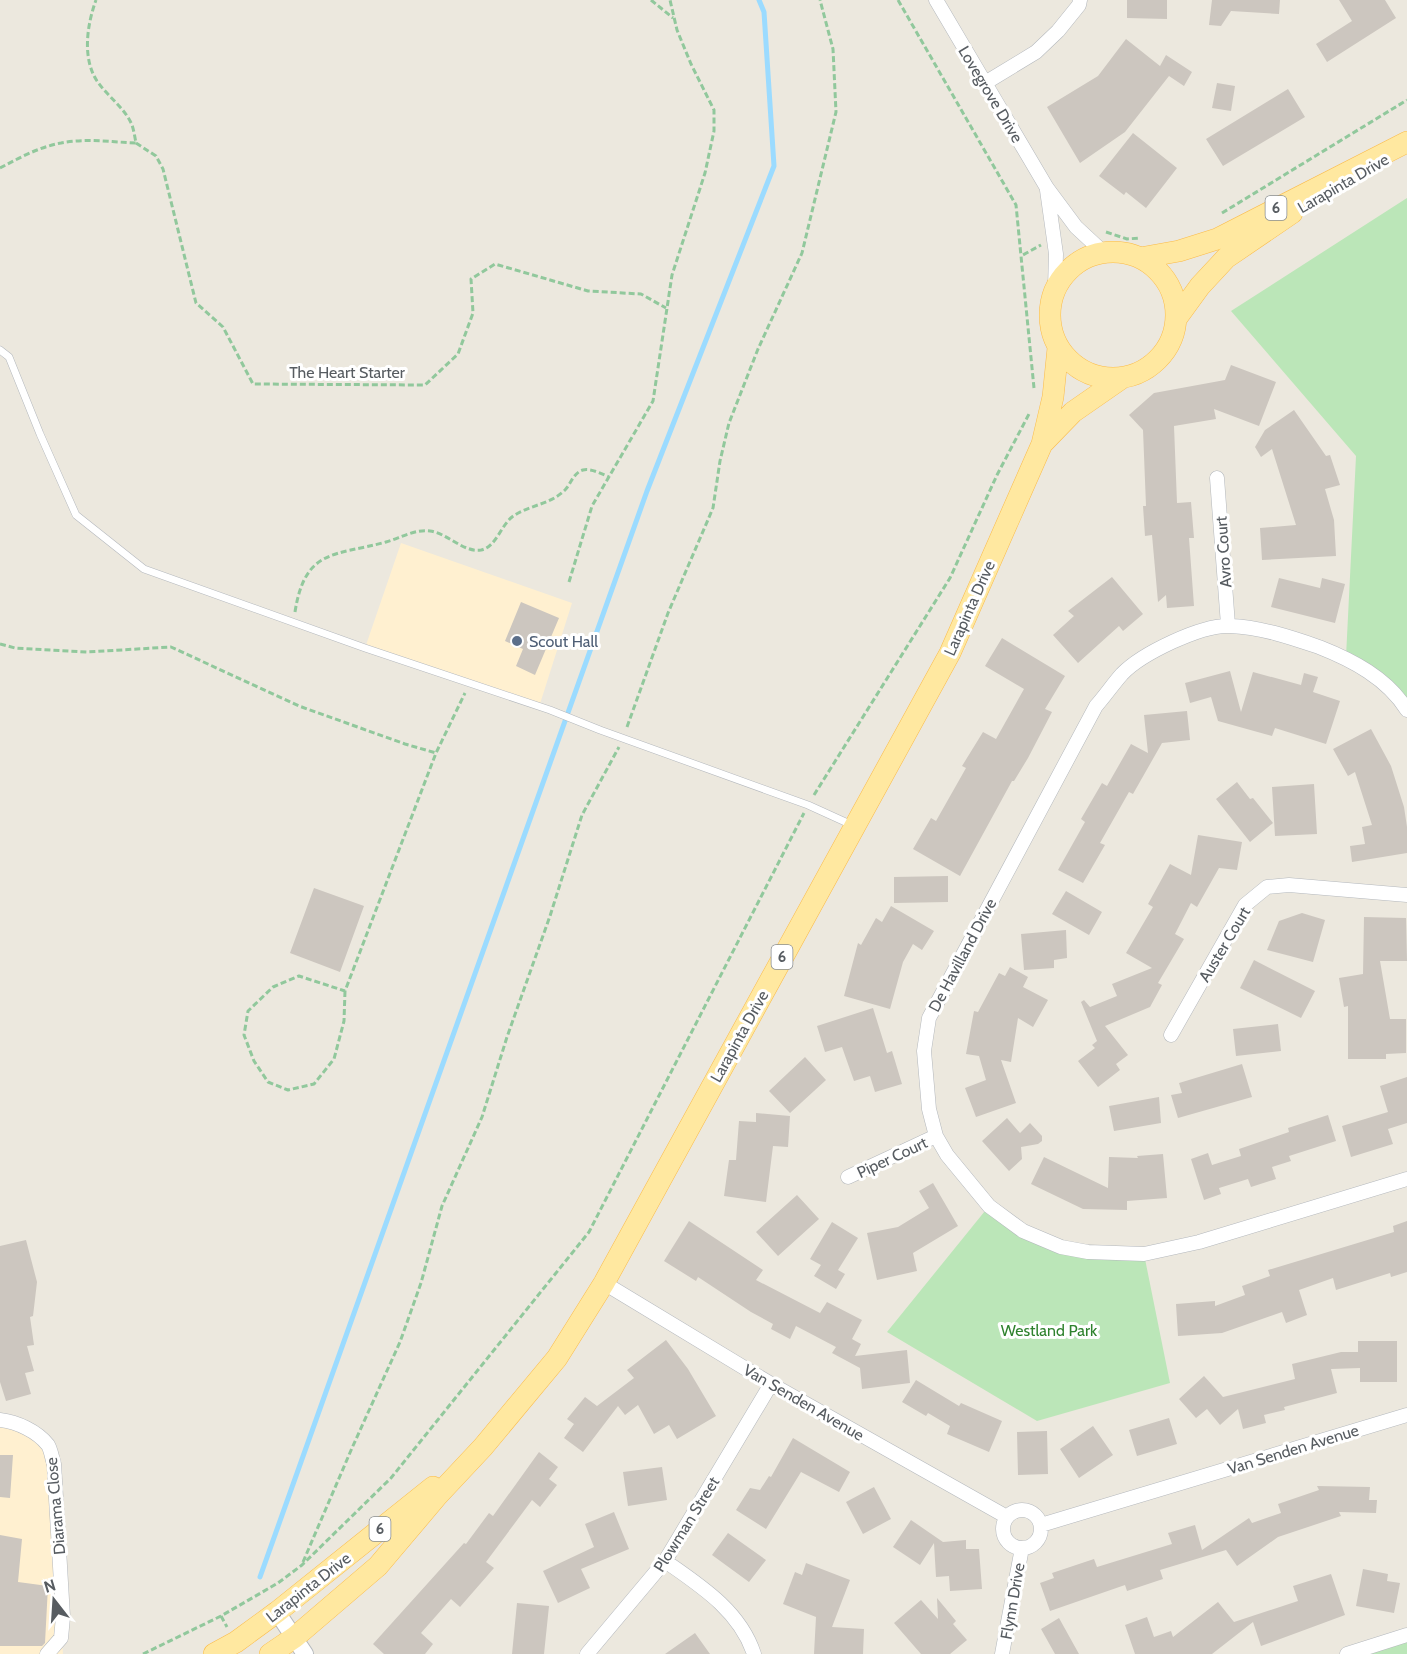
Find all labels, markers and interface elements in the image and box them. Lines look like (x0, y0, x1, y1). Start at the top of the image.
street label: Lovegrove Drive (954, 43, 1027, 146)
street label: Larapinta Drive (1294, 150, 1392, 217)
road number: 6 (1266, 196, 1286, 220)
street label: The Heart Starter (289, 363, 406, 382)
street label: Avro Court (1211, 515, 1235, 588)
street label: Larapinta Drive (940, 558, 999, 659)
place label: Scout Hall (529, 632, 598, 651)
marker: Scout Hall (510, 634, 524, 648)
street label: De Havilland Drive (925, 895, 1000, 1015)
street label: Auster Court (1195, 903, 1255, 985)
road number: 6 (772, 945, 792, 969)
street label: Larapinta Drive (706, 987, 772, 1085)
street label: Piper Court (854, 1133, 931, 1182)
park label: Westland Park (1001, 1321, 1098, 1340)
street label: Van Senden Avenue (740, 1360, 867, 1445)
street label: Van Senden Avenue (1225, 1420, 1361, 1478)
street label: Diarama Close (42, 1456, 69, 1555)
street label: Plowman Street (650, 1473, 724, 1575)
road number: 6 (370, 1517, 391, 1541)
street label: Larapinta Drive (262, 1549, 354, 1626)
street label: Flynn Drive (996, 1561, 1029, 1641)
north arrow (24, 1570, 84, 1630)
text: N (42, 1575, 58, 1597)

